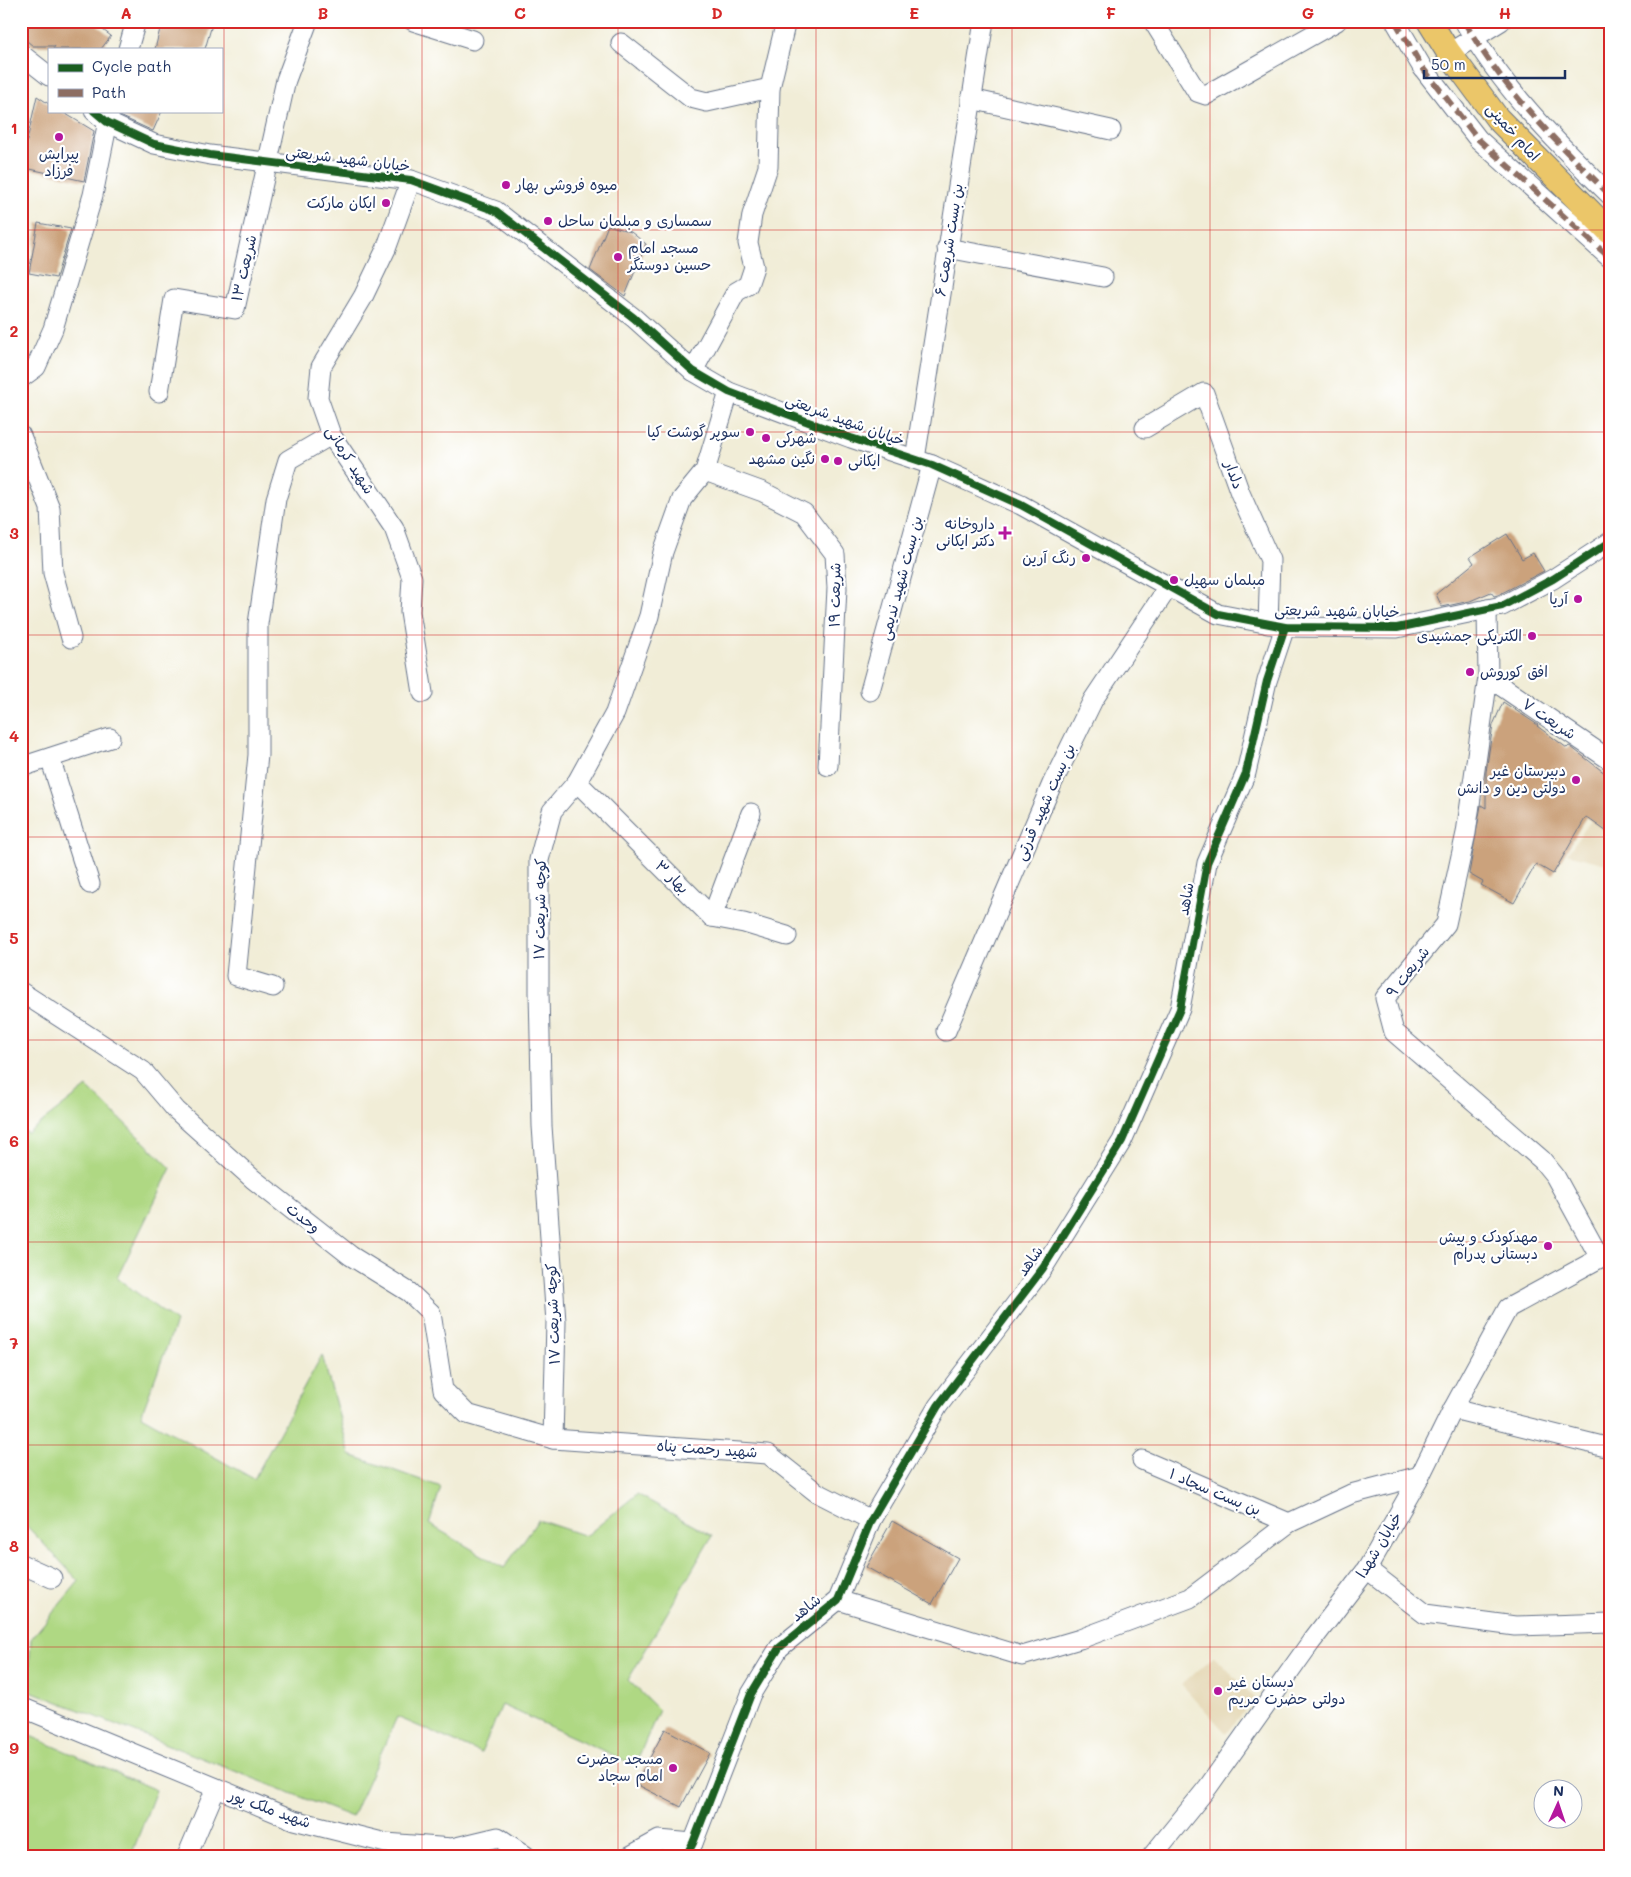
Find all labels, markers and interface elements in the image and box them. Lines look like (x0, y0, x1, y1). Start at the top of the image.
text: A (120, 2, 132, 23)
text: B (318, 2, 328, 23)
text: C (514, 2, 526, 23)
text: D (711, 2, 723, 23)
text: E (909, 2, 919, 23)
text: F (1106, 2, 1116, 23)
text: G (1302, 2, 1314, 23)
text: H (1499, 2, 1511, 23)
legend (48, 48, 222, 112)
scale bar (1424, 48, 1565, 80)
text: 50 m (1431, 54, 1466, 74)
text: Cycle path (92, 56, 171, 76)
text: Path (92, 82, 126, 102)
street label: امام خمینی (1481, 98, 1545, 166)
text: 1 (10, 117, 18, 138)
marker: پیرایش فرزاد (53, 131, 65, 143)
street label: خیابان شهید شریعتی (285, 140, 411, 177)
place label: پیرایش فرزاد (39, 143, 79, 180)
place label: میوه فروشی بهار (515, 174, 617, 195)
marker: میوه فروشی بهار (500, 179, 512, 191)
street label: بن بست شریعت ۶ (929, 182, 967, 298)
place label: ایکان مارکت (307, 192, 376, 212)
marker: ایکان مارکت (380, 197, 392, 209)
place label: سمساری و مبلمان ساحل (558, 210, 712, 230)
marker: سمساری و مبلمان ساحل (542, 215, 554, 227)
street label: شریعت ۱۳ (226, 232, 260, 303)
place label: مسجد امام حسین دوستگر (626, 237, 711, 274)
marker: مسجد امام حسین دوستگر (612, 251, 624, 263)
text: 2 (10, 320, 19, 341)
street label: خیابان شهید شریعتی (783, 388, 908, 451)
place label: سوپر گوشت کیا (647, 421, 740, 442)
street label: شهید کرمانی (321, 422, 380, 498)
marker: سوپر گوشت کیا (744, 426, 756, 438)
place label: شهرکی (776, 427, 817, 448)
marker: شهرکی (760, 432, 772, 444)
place label: نگین مشهد (749, 448, 815, 468)
place label: ایکانی (848, 450, 880, 471)
marker: نگین مشهد (819, 453, 831, 465)
marker: ایکانی (832, 455, 844, 467)
street label: دلدار (1220, 457, 1249, 491)
street label: بن بست شهید ندیمی (874, 513, 927, 642)
place label: داروخانه دکتر ایکانی (936, 513, 995, 551)
text: 3 (9, 522, 19, 543)
marker: داروخانه دکتر ایکانی (999, 527, 1011, 539)
place label: رنگ آرین (1022, 547, 1076, 567)
marker: رنگ آرین (1080, 552, 1092, 564)
street label: شریعت ۱۹ (823, 562, 845, 628)
place label: مبلمان سهیل (1184, 569, 1265, 589)
marker: مبلمان سهیل (1168, 574, 1180, 586)
place label: آریا (1549, 588, 1569, 608)
marker: آریا (1572, 593, 1584, 605)
street label: خیابان شهید شریعتی (1274, 599, 1400, 622)
place label: الکتریکی جمشیدی (1417, 625, 1522, 646)
marker: الکتریکی جمشیدی (1526, 630, 1538, 642)
place label: افق کوروش (1480, 661, 1548, 681)
marker: افق کوروش (1464, 666, 1476, 678)
street label: شریعت ۷ (1519, 693, 1580, 743)
text: 4 (9, 725, 19, 746)
street label: بن بست شهید قدرتی (1009, 740, 1080, 864)
place label: دبیرستان غیر دولتی دین و دانش (1457, 760, 1566, 798)
marker: دبیرستان غیر دولتی دین و دانش (1570, 774, 1582, 786)
street label: بهار ۳ (652, 855, 694, 897)
street label: کوچه شریعت ۱۷ (528, 858, 551, 960)
street label: شاهد (1172, 881, 1198, 917)
text: 5 (9, 927, 19, 948)
street label: شریعت ۹ (1381, 942, 1433, 1001)
text: 6 (9, 1130, 19, 1151)
street label: وحدت (282, 1198, 325, 1237)
place label: مهدکودک و پیش دبستانی پدرام (1439, 1226, 1538, 1265)
marker: مهدکودک و پیش دبستانی پدرام (1542, 1240, 1554, 1252)
street label: شاهد (1012, 1241, 1047, 1280)
street label: کوچه شریعت ۱۷ (540, 1263, 565, 1365)
text: 7 (10, 1332, 19, 1353)
street label: شهید رحمت پناه (656, 1434, 758, 1463)
street label: بن بست سجاد ۱ (1166, 1463, 1264, 1519)
street label: خیابان شهدا (1351, 1508, 1406, 1581)
text: 8 (9, 1535, 19, 1556)
street label: شاهد (786, 1589, 824, 1625)
place label: دبستان غیر دولتی حضرت مریم (1226, 1671, 1346, 1711)
marker: دبستان غیر دولتی حضرت مریم (1212, 1685, 1224, 1697)
text: 9 (9, 1737, 19, 1758)
place label: مسجد حضرت امام سجاد (577, 1748, 663, 1787)
marker: مسجد حضرت امام سجاد (667, 1762, 679, 1774)
north arrow (1534, 1780, 1584, 1830)
text: N (1553, 1781, 1565, 1800)
street label: شهید ملک پور (225, 1784, 314, 1833)

